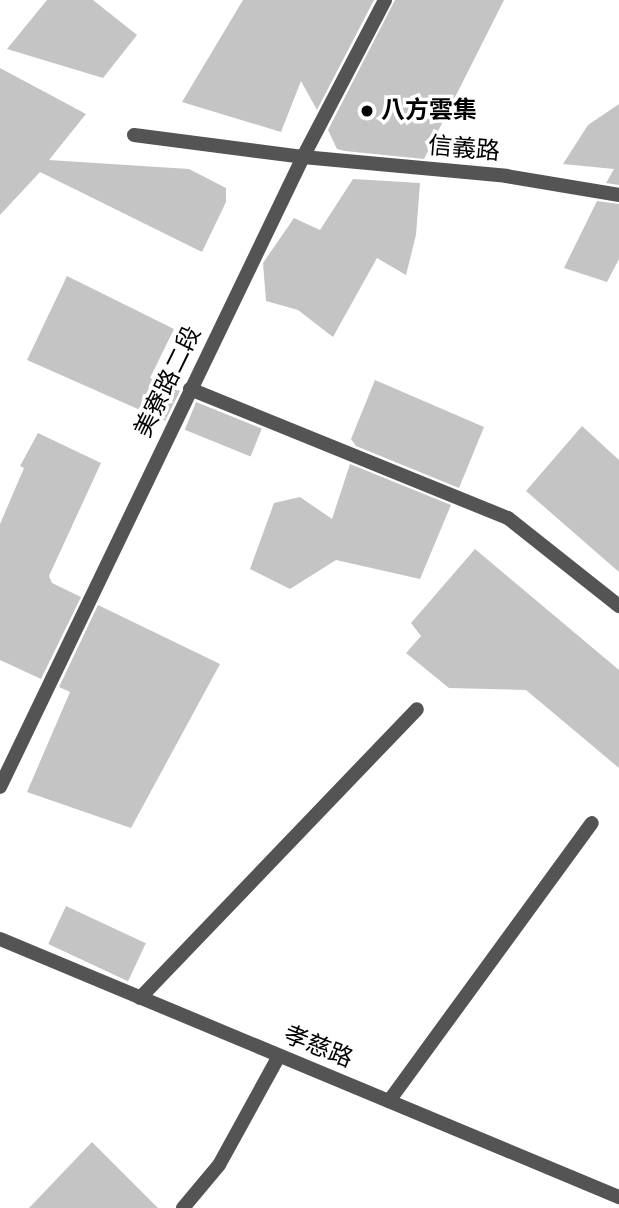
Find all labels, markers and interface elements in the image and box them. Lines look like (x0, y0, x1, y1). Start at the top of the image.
place label: 八方雲集 (381, 97, 477, 125)
marker: 八方雲集 (359, 103, 375, 119)
street label: 信義路 (427, 132, 501, 166)
street label: 美寮路二段 (129, 322, 207, 442)
street label: 孝慈路 (279, 1020, 357, 1074)

